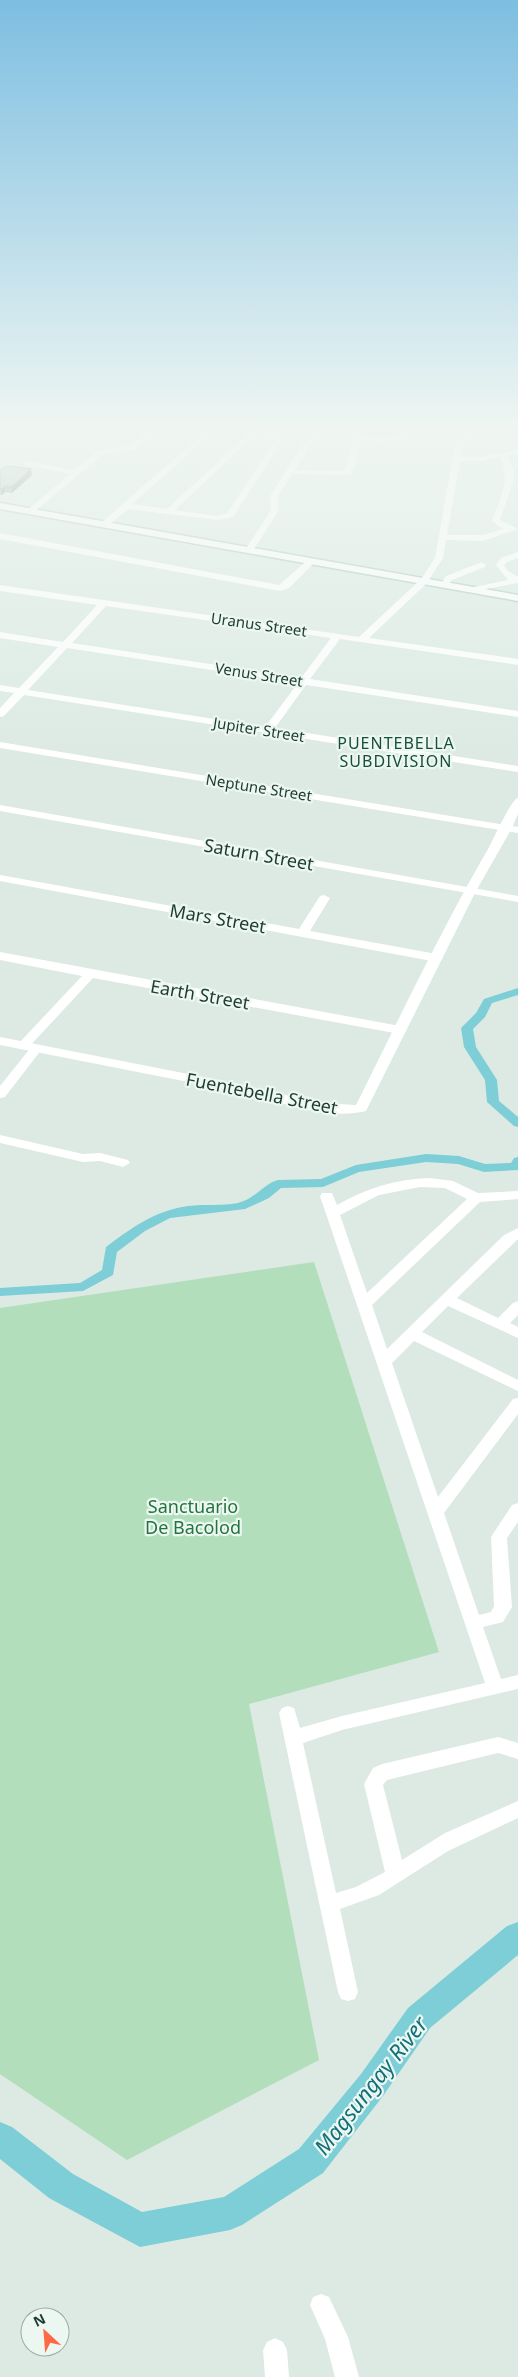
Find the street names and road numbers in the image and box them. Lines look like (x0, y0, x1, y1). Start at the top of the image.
street label: Uranus Street (210, 607, 309, 641)
street label: Venus Street (214, 657, 305, 691)
street label: Jupiter Street (210, 712, 307, 746)
street label: Neptune Street (204, 769, 314, 805)
street label: Saturn Street (202, 833, 316, 876)
street label: Mars Street (168, 898, 269, 938)
street label: Earth Street (149, 973, 252, 1015)
street label: Fuentebella Street (184, 1067, 340, 1120)

